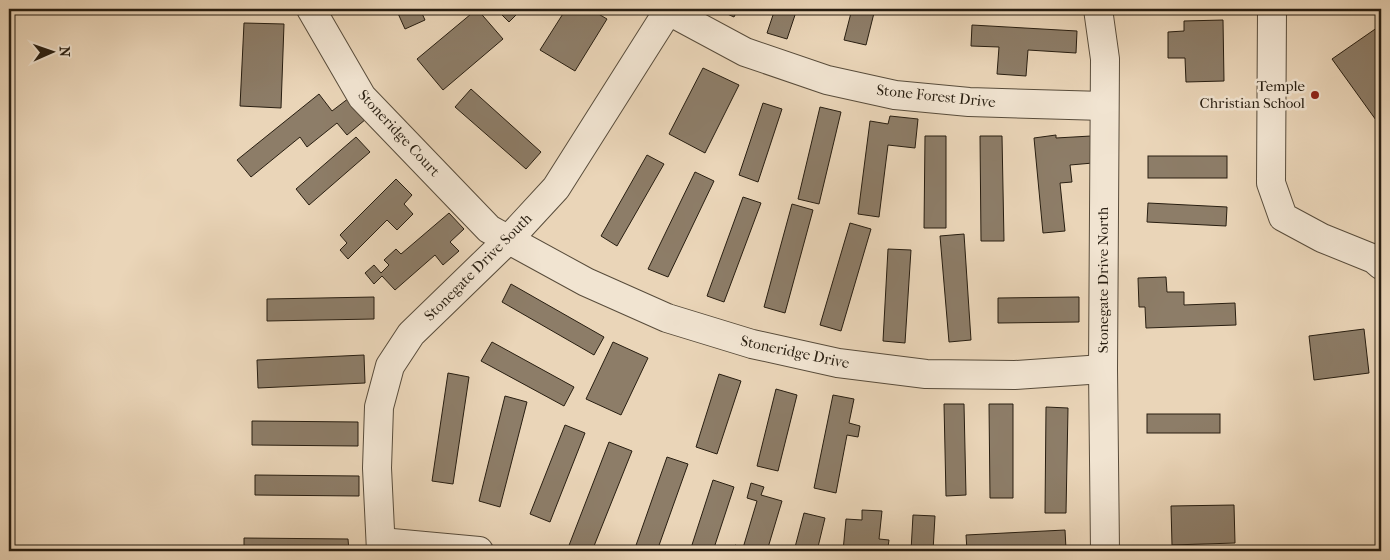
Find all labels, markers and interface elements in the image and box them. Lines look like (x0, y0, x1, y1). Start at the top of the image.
north arrow (28, 28, 78, 78)
text: N (56, 46, 73, 58)
place label: Temple Christian School (1200, 77, 1306, 112)
street label: Stone Forest Drive (875, 81, 997, 111)
street label: Stoneridge Court (354, 86, 444, 181)
marker: Temple Christian School (1309, 89, 1321, 101)
street label: Stonegate Drive North (1094, 206, 1112, 353)
street label: Stonegate Drive South (420, 209, 536, 325)
street label: Stoneridge Drive (739, 332, 852, 372)

